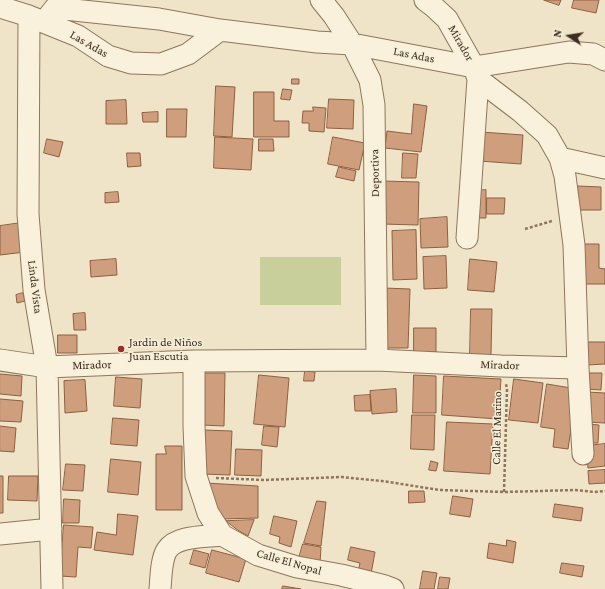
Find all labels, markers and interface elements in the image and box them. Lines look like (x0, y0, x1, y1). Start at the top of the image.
north arrow (549, 16, 589, 56)
street label: Mirador (445, 22, 477, 64)
street label: Las Adas (67, 27, 111, 61)
text: N (551, 29, 564, 38)
street label: Las Adas (392, 44, 436, 66)
street label: Deportiva (367, 149, 383, 197)
street label: Linda Vista (25, 259, 45, 315)
place label: Jardin de Niños Juan Escutia (129, 335, 202, 363)
marker: Jardin de Niños Juan Escutia (116, 344, 126, 354)
street label: Mirador (72, 357, 112, 373)
street label: Mirador (480, 357, 520, 373)
street label: Calle El Marino (489, 391, 505, 465)
street label: Calle El Nopal (255, 546, 323, 578)

